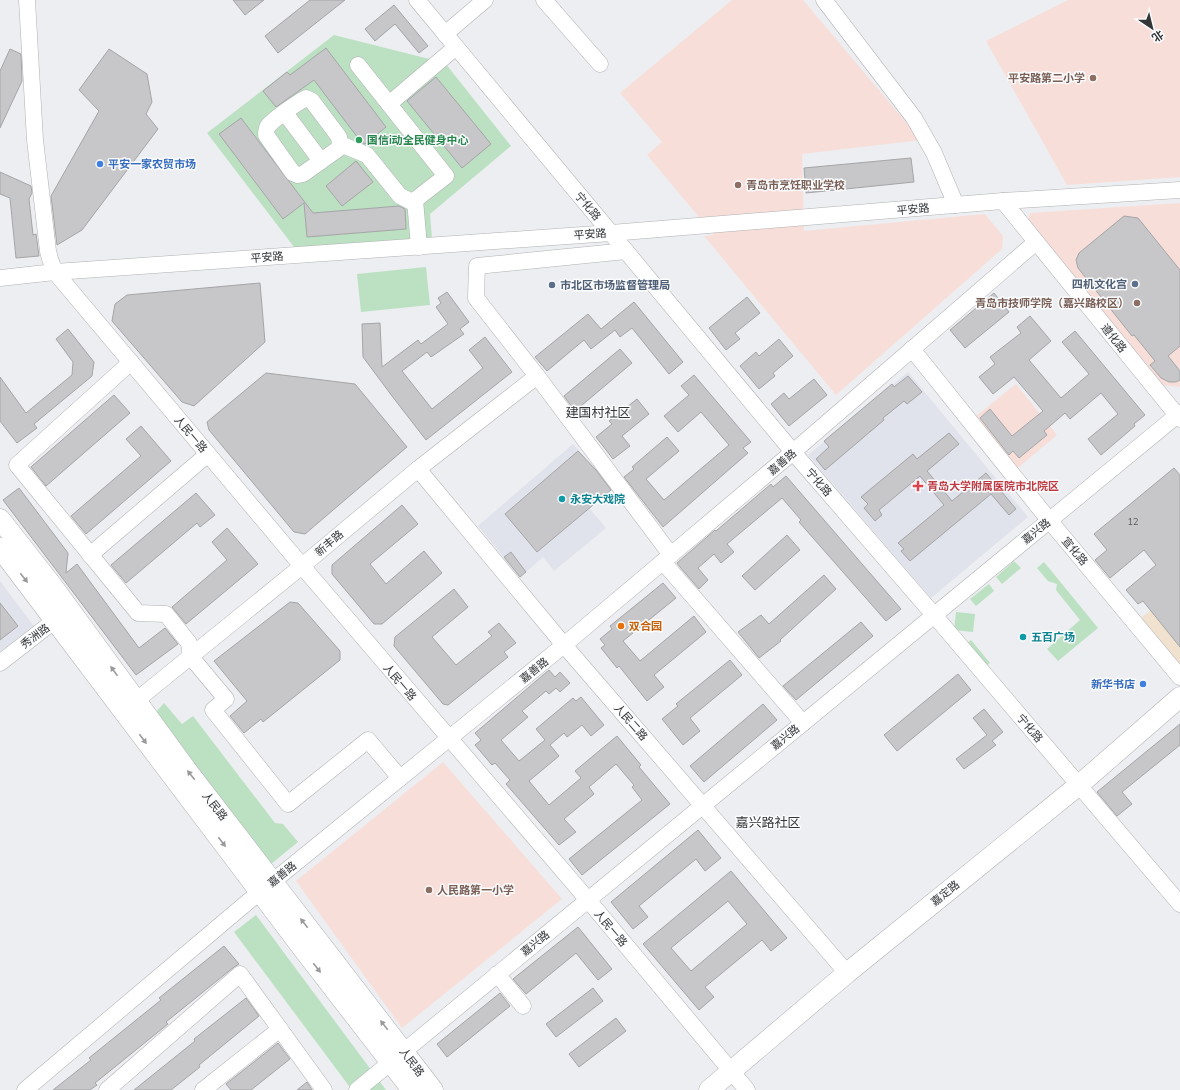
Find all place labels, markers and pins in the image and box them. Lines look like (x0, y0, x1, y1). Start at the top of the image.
place label: 平安路第二小学 (1008, 71, 1085, 85)
marker: 平安路第二小学 (1088, 73, 1098, 83)
place label: 国信i动全民健身中心 (367, 133, 469, 147)
marker: 国信i动全民健身中心 (354, 135, 364, 145)
place label: 平安一家农贸市场 (108, 157, 196, 171)
marker: 平安一家农贸市场 (95, 159, 105, 169)
place label: 青岛市烹饪职业学校 (746, 178, 845, 192)
marker: 青岛市烹饪职业学校 (733, 180, 743, 190)
place label: 四机文化宫 (1072, 277, 1127, 291)
place label: 市北区市场监督管理局 (560, 278, 670, 292)
marker: 四机文化宫 (1130, 279, 1140, 289)
marker: 市北区市场监督管理局 (547, 280, 557, 290)
place label: 青岛市技师学院（嘉兴路校区） (975, 296, 1129, 310)
marker: 青岛市技师学院（嘉兴路校区） (1132, 298, 1142, 308)
place label: 青岛大学附属医院市北院区 (927, 479, 1059, 493)
marker: 青岛大学附属医院市北院区 (912, 480, 924, 492)
place label: 永安大戏院 (570, 492, 625, 506)
marker: 永安大戏院 (557, 494, 567, 504)
place label: 双合园 (629, 619, 662, 633)
marker: 双合园 (616, 621, 626, 631)
place label: 五百广场 (1031, 630, 1075, 644)
marker: 五百广场 (1018, 632, 1028, 642)
place label: 新华书店 (1091, 677, 1135, 691)
marker: 新华书店 (1138, 679, 1148, 689)
place label: 人民路第一小学 (437, 883, 514, 897)
marker: 人民路第一小学 (424, 885, 434, 895)

